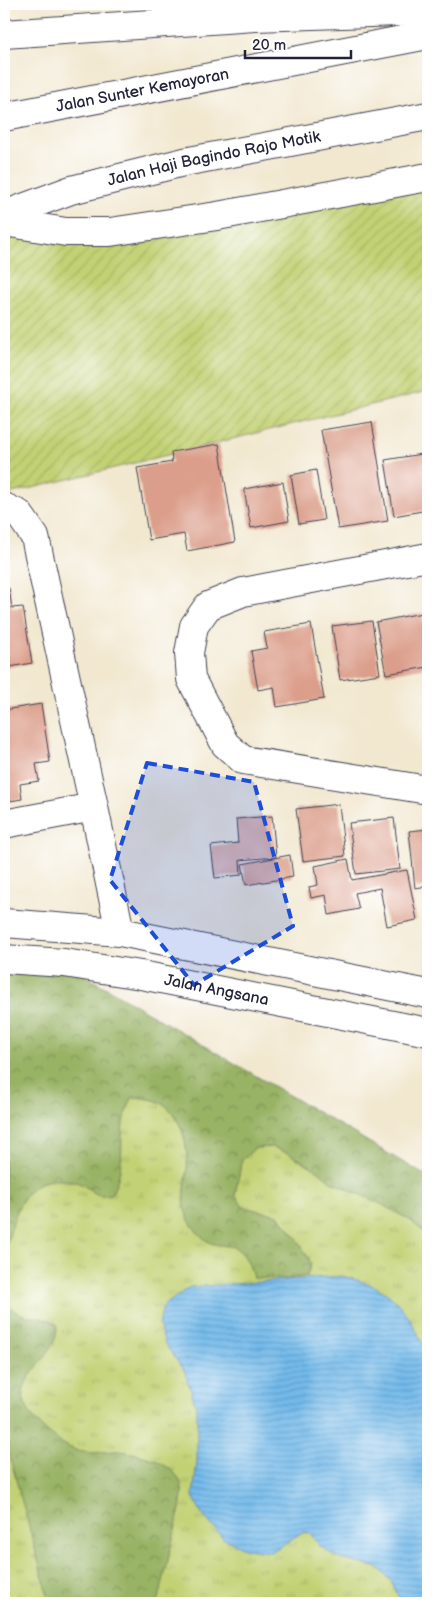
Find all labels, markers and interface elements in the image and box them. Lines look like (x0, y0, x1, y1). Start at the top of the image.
scale bar (245, 28, 351, 60)
text: 20 m (252, 36, 286, 55)
street label: Jalan Sunter Kemayoran (54, 64, 231, 116)
street label: Jalan Haji Bagindo Rajo Motik (105, 127, 322, 190)
street label: Jalan Angsana (163, 970, 270, 1010)

